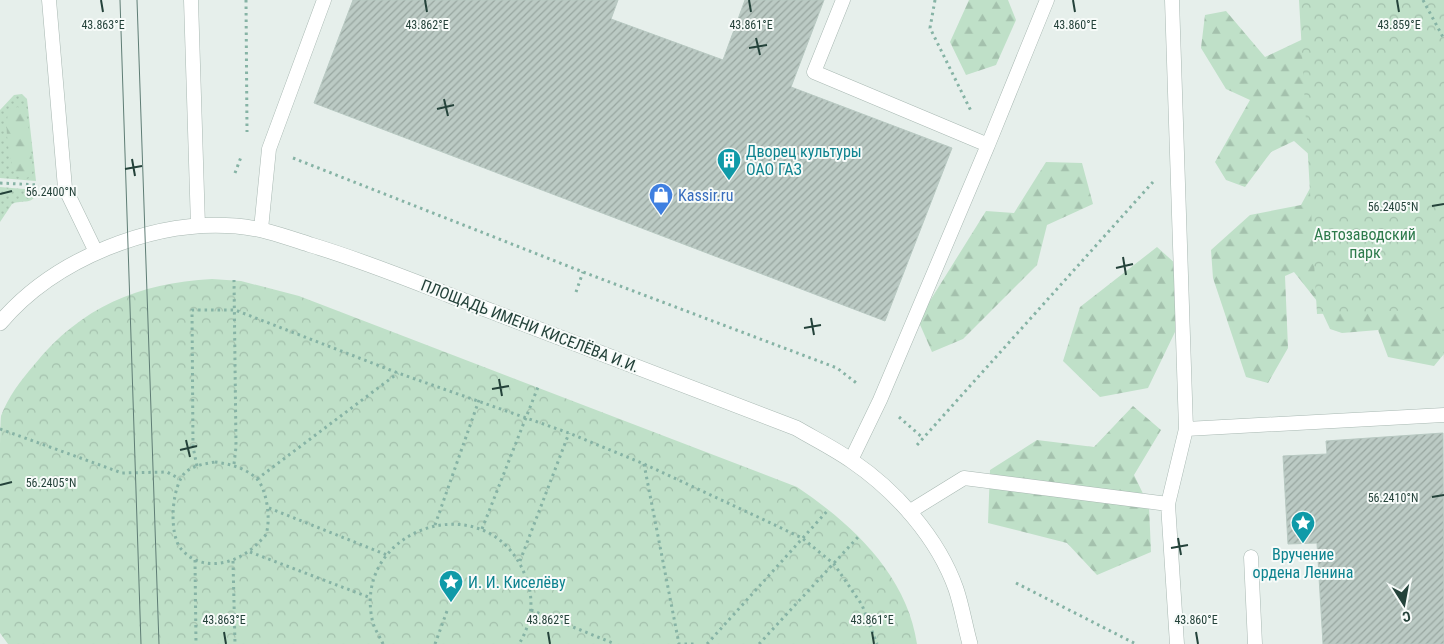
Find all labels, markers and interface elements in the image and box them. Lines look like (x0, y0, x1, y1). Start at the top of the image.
text: 43.863°E (81, 18, 125, 32)
text: 43.862°E (405, 18, 449, 32)
text: 43.861°E (729, 18, 773, 32)
text: 43.860°E (1053, 18, 1097, 32)
text: 43.859°E (1377, 18, 1421, 32)
place label: Дворец культуры ОАО ГАЗ (746, 142, 862, 179)
building icon: Дворец культуры ОАО ГАЗ (716, 147, 742, 181)
shop icon: Kassir.ru (648, 182, 674, 216)
text: 56.2400°N (26, 185, 76, 199)
place label: Kassir.ru (678, 186, 733, 205)
text: 56.2405°N (1368, 200, 1418, 214)
park label: Автозаводский парк (1314, 225, 1416, 262)
street label: ПЛОЩАДЬ ИМЕНИ КИСЕЛЁВА И.И. (418, 276, 642, 376)
text: 56.2405°N (26, 476, 76, 490)
text: 56.2410°N (1368, 491, 1418, 505)
place icon: Вручение ордена Ленина (1290, 510, 1316, 544)
place label: Вручение ордена Ленина (1253, 545, 1353, 582)
place icon: И. И. Киселёву (438, 569, 464, 603)
place label: И. И. Киселёву (468, 573, 566, 592)
north arrow (1379, 579, 1429, 629)
text: С (1401, 608, 1412, 625)
text: 43.863°E (202, 613, 246, 627)
text: 43.862°E (526, 613, 570, 627)
text: 43.861°E (850, 613, 894, 627)
text: 43.860°E (1174, 613, 1218, 627)

